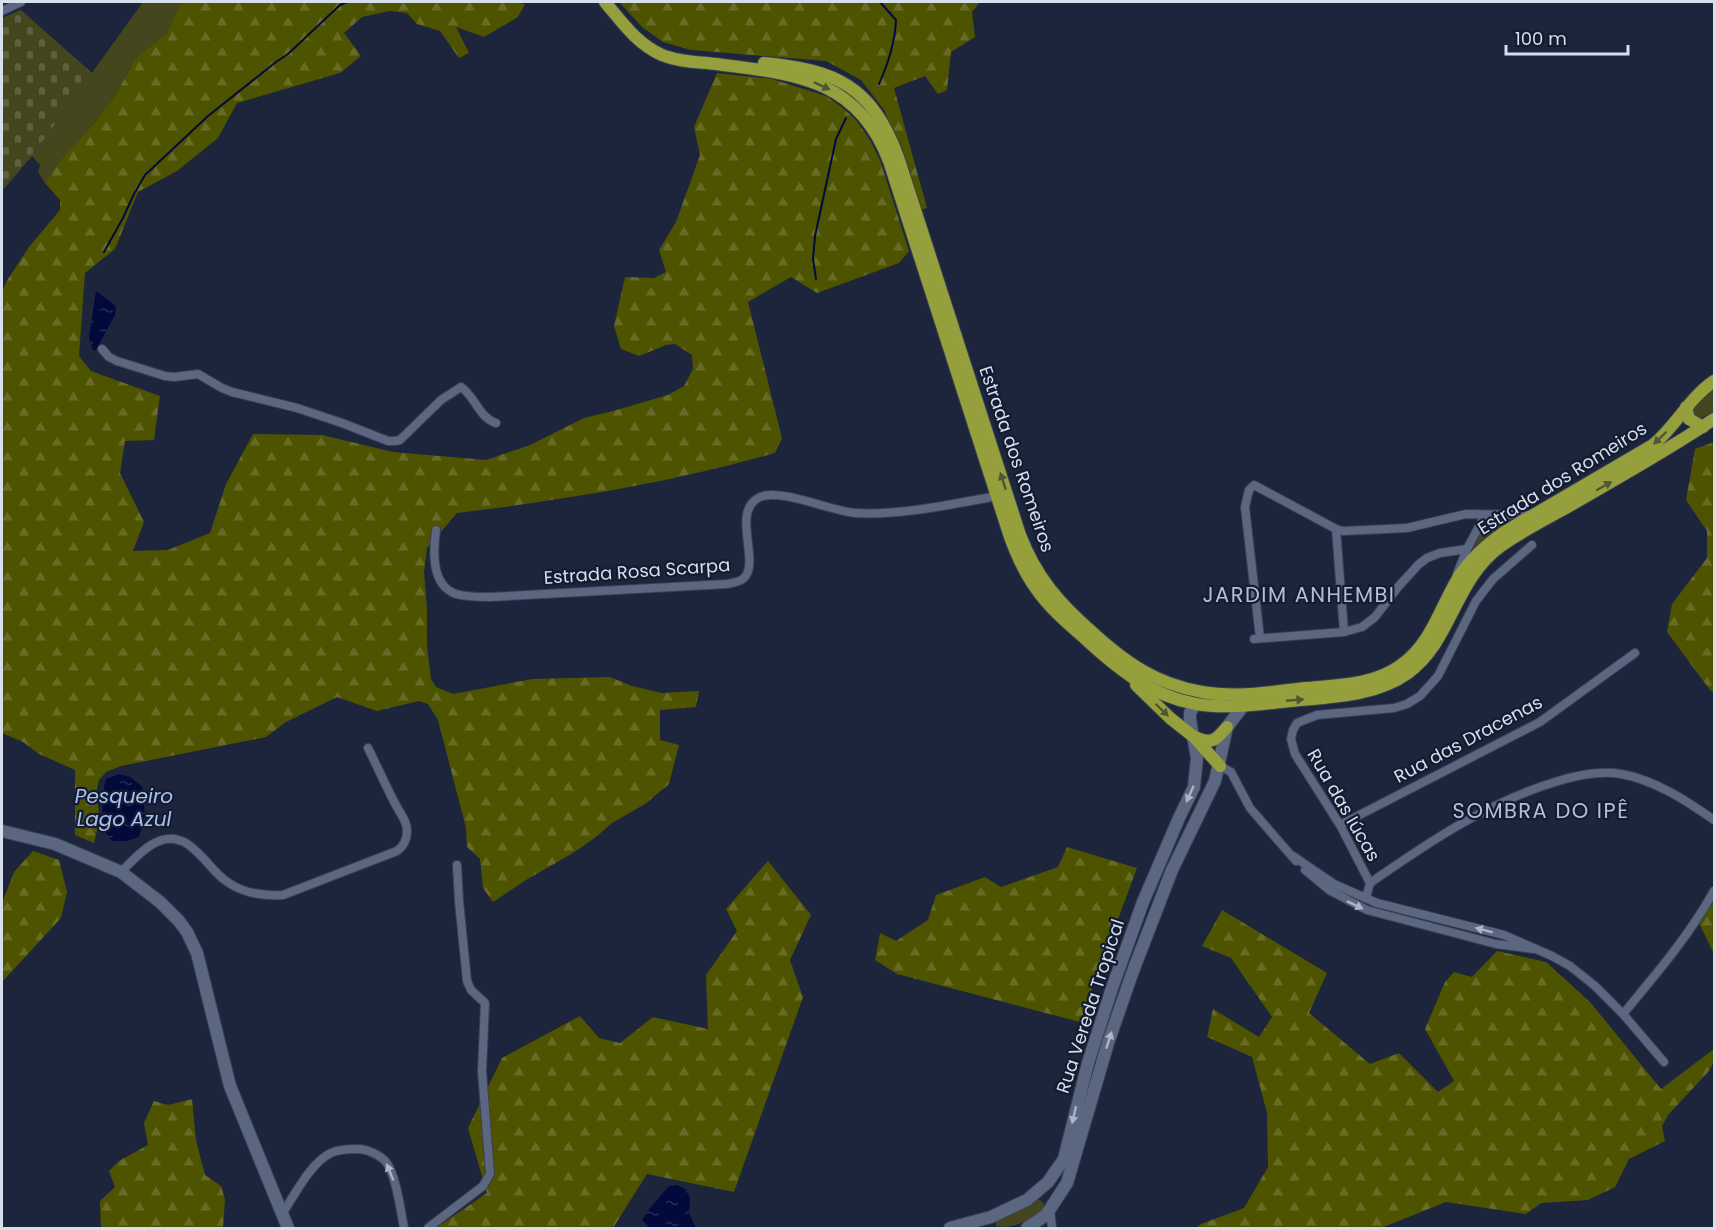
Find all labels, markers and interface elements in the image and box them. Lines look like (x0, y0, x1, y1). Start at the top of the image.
scale bar (1506, 18, 1628, 56)
text: 100 m (1515, 26, 1567, 51)
one-way arrow (814, 81, 832, 91)
street label: Estrada dos Romeiros (973, 363, 1061, 555)
street label: Estrada dos Romeiros (1473, 416, 1651, 540)
one-way arrow (1652, 431, 1667, 445)
one-way arrow (998, 472, 1007, 490)
one-way arrow (1596, 481, 1613, 491)
street label: Estrada Rosa Scarpa (543, 552, 731, 590)
district label: JARDIM ANHEMBI (1202, 580, 1396, 609)
street label: Rua das Dracenas (1389, 689, 1547, 789)
one-way arrow (1285, 695, 1304, 705)
one-way arrow (1154, 703, 1168, 717)
street label: Rua das Iúcas (1302, 744, 1386, 866)
water label: Pesqueiro Lago Azul (75, 782, 173, 833)
one-way arrow (1186, 785, 1195, 802)
district label: SOMBRA DO IPÊ (1453, 796, 1629, 825)
one-way arrow (1346, 899, 1364, 909)
street label: Rua Vereda Tropical (1050, 916, 1130, 1096)
one-way arrow (1475, 925, 1493, 934)
one-way arrow (1104, 1031, 1114, 1049)
one-way arrow (1069, 1106, 1079, 1124)
one-way arrow (385, 1163, 394, 1181)

